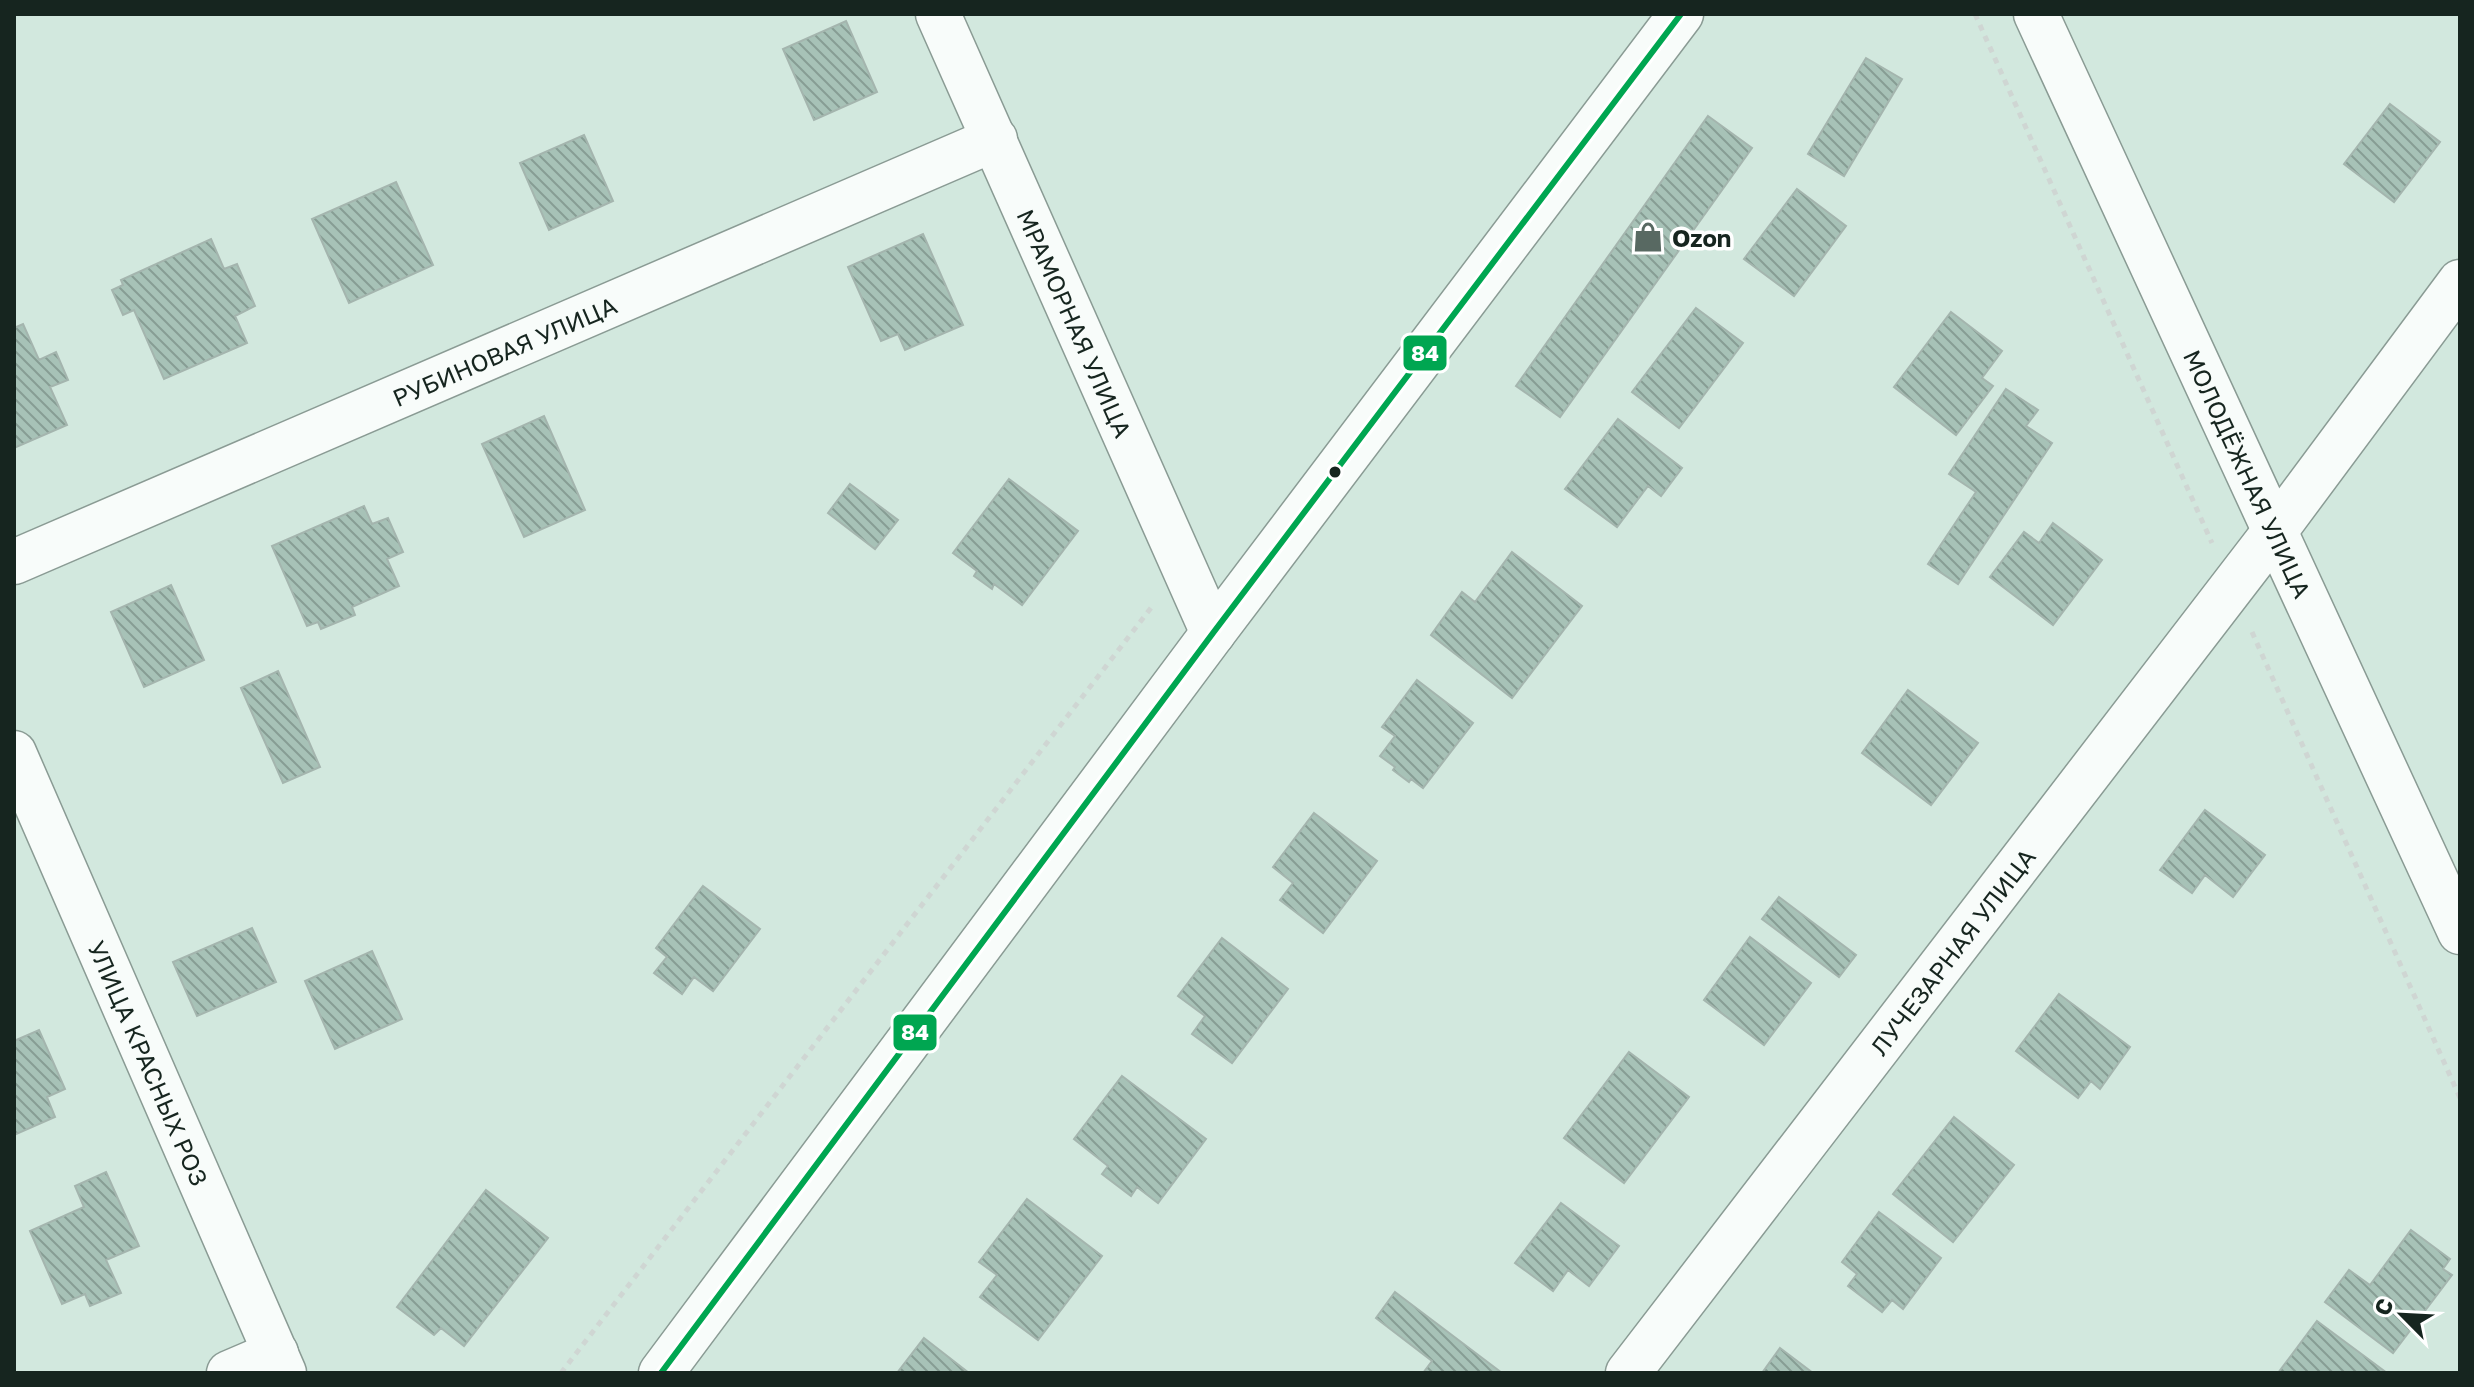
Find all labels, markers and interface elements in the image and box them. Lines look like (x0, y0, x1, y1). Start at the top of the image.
street label: МРАМОРНАЯ УЛИЦА (1012, 204, 1139, 442)
shop icon: Ozon (1631, 220, 1665, 254)
place label: Ozon (1672, 223, 1731, 252)
street label: РУБИНОВАЯ УЛИЦА (388, 289, 621, 412)
line badge: 84 (1402, 334, 1448, 372)
text: 84 (1411, 339, 1439, 366)
street label: МОЛОДЁЖНАЯ УЛИЦА (2178, 345, 2318, 602)
unlabelled marker (1327, 464, 1343, 480)
street label: ЛУЧЕЗАРНАЯ УЛИЦА (1864, 842, 2041, 1060)
street label: УЛИЦА КРАСНЫХ РОЗ (83, 936, 215, 1190)
line badge: 84 (892, 1013, 938, 1052)
text: 84 (901, 1018, 929, 1045)
north arrow (2362, 1275, 2442, 1355)
text: С (2368, 1294, 2399, 1319)

